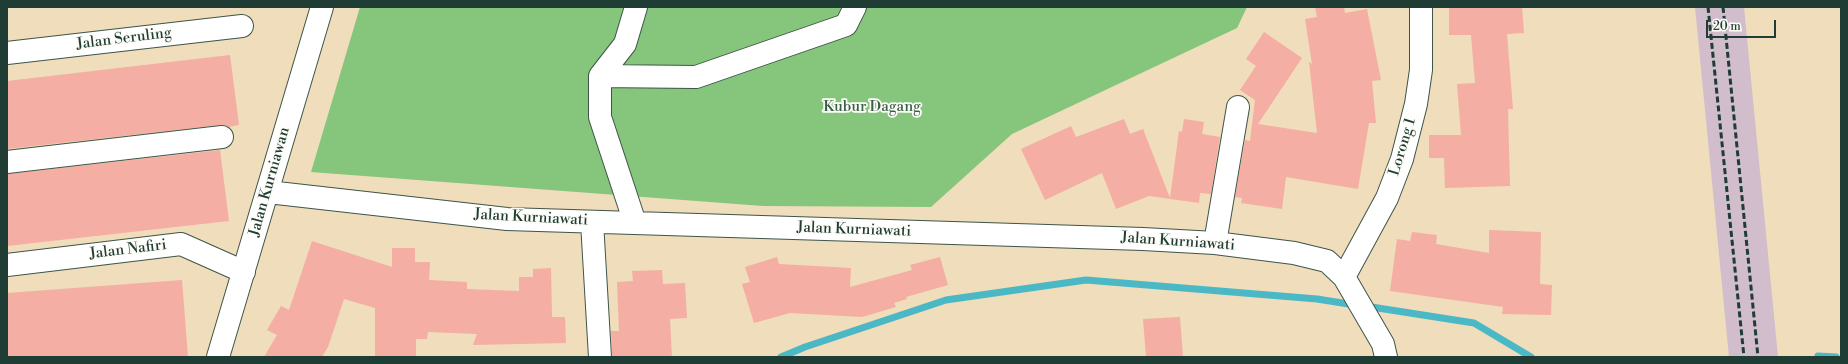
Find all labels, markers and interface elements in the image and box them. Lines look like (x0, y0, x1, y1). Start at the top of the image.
scale bar (1708, 12, 1778, 38)
text: 20 m (1713, 19, 1741, 34)
street label: Jalan Seruling (75, 24, 173, 54)
park label: Kubur Dagang (823, 98, 921, 116)
street label: Lorong 1 (1386, 116, 1420, 178)
street label: Jalan Kurniawan (246, 125, 294, 239)
street label: Jalan Kurniawati (474, 206, 588, 230)
street label: Jalan Kurniawati (797, 219, 911, 241)
street label: Jalan Kurniawati (1120, 229, 1236, 255)
street label: Jalan Nafiri (88, 236, 168, 264)

